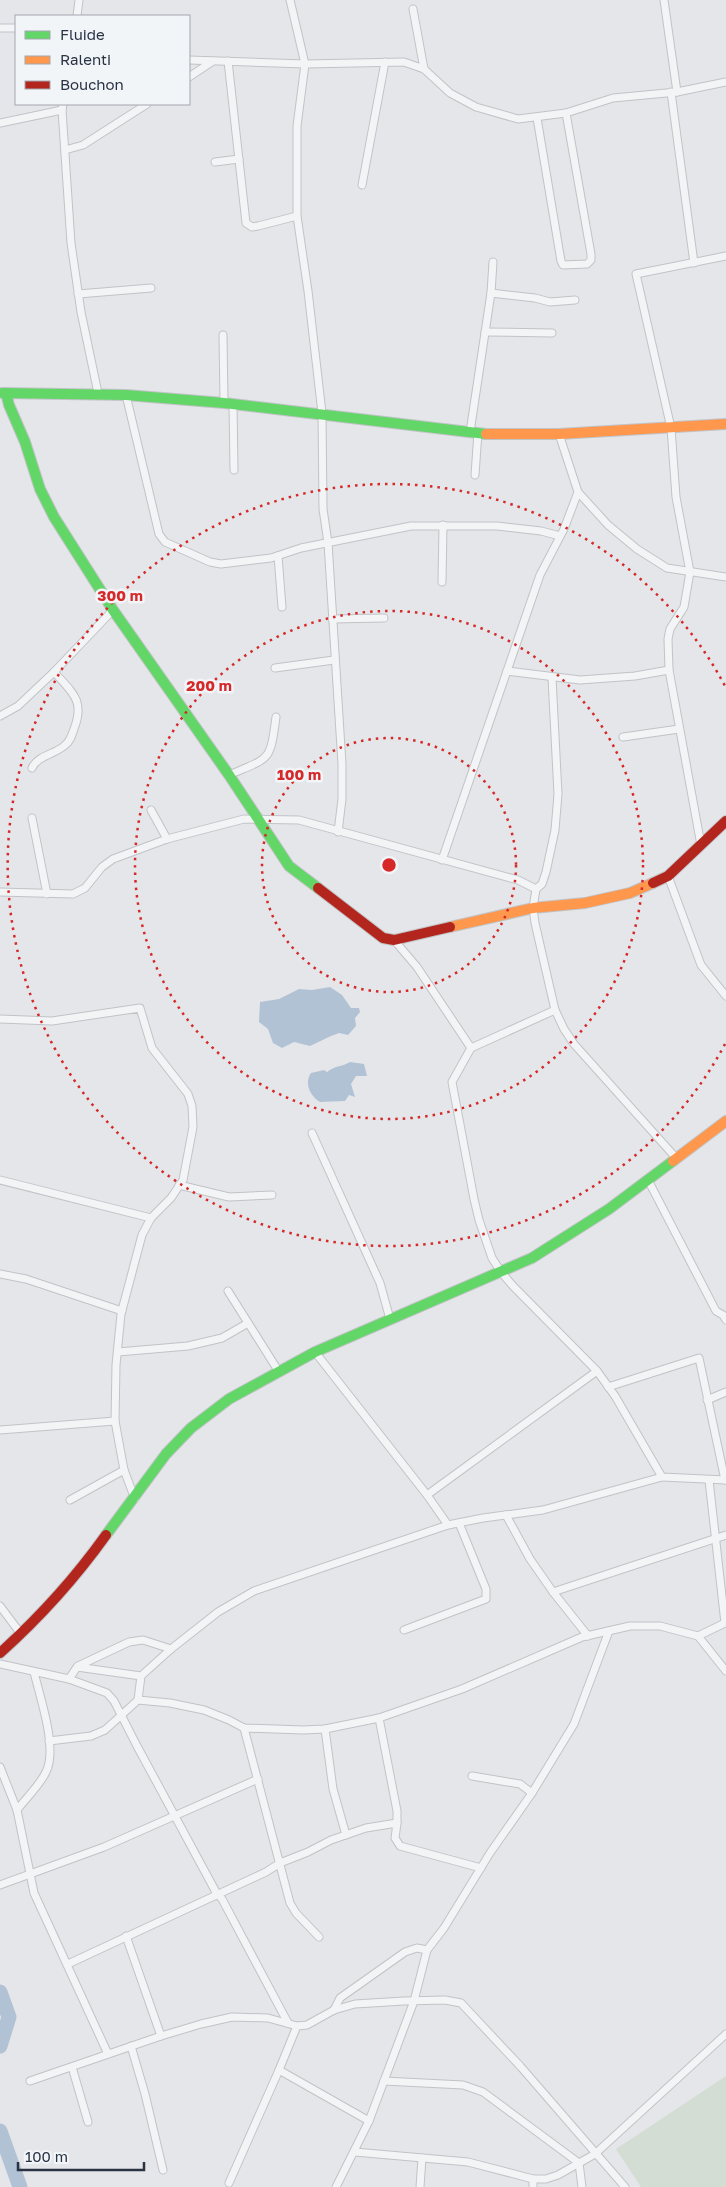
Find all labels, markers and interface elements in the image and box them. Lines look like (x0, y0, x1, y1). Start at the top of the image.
legend (15, 15, 190, 105)
text: Fluide (60, 25, 105, 43)
text: Ralenti (60, 50, 111, 68)
text: Bouchon (60, 75, 124, 93)
text: 300 m (97, 586, 143, 604)
text: 200 m (186, 676, 232, 694)
text: 100 m (277, 765, 321, 783)
centre of rings (380, 856, 398, 874)
scale bar (18, 2140, 144, 2172)
text: 100 m (25, 2147, 68, 2165)

